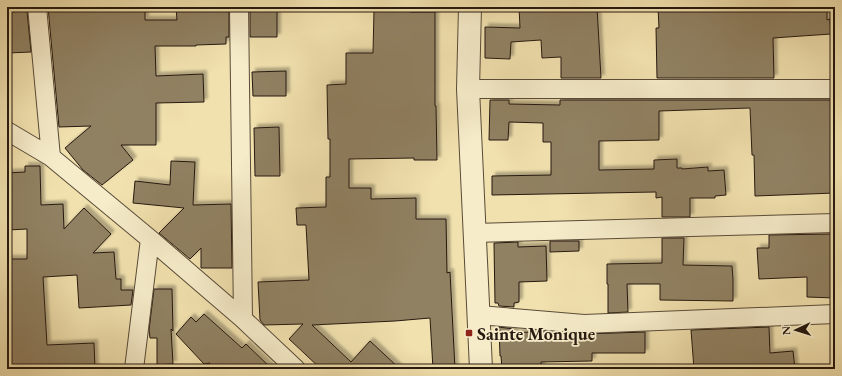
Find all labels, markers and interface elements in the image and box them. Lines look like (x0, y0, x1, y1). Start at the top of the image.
north arrow (776, 310, 816, 350)
place label: Sainte Monique (477, 322, 596, 345)
text: N (779, 326, 793, 336)
marker: Sainte Monique (464, 328, 474, 338)

